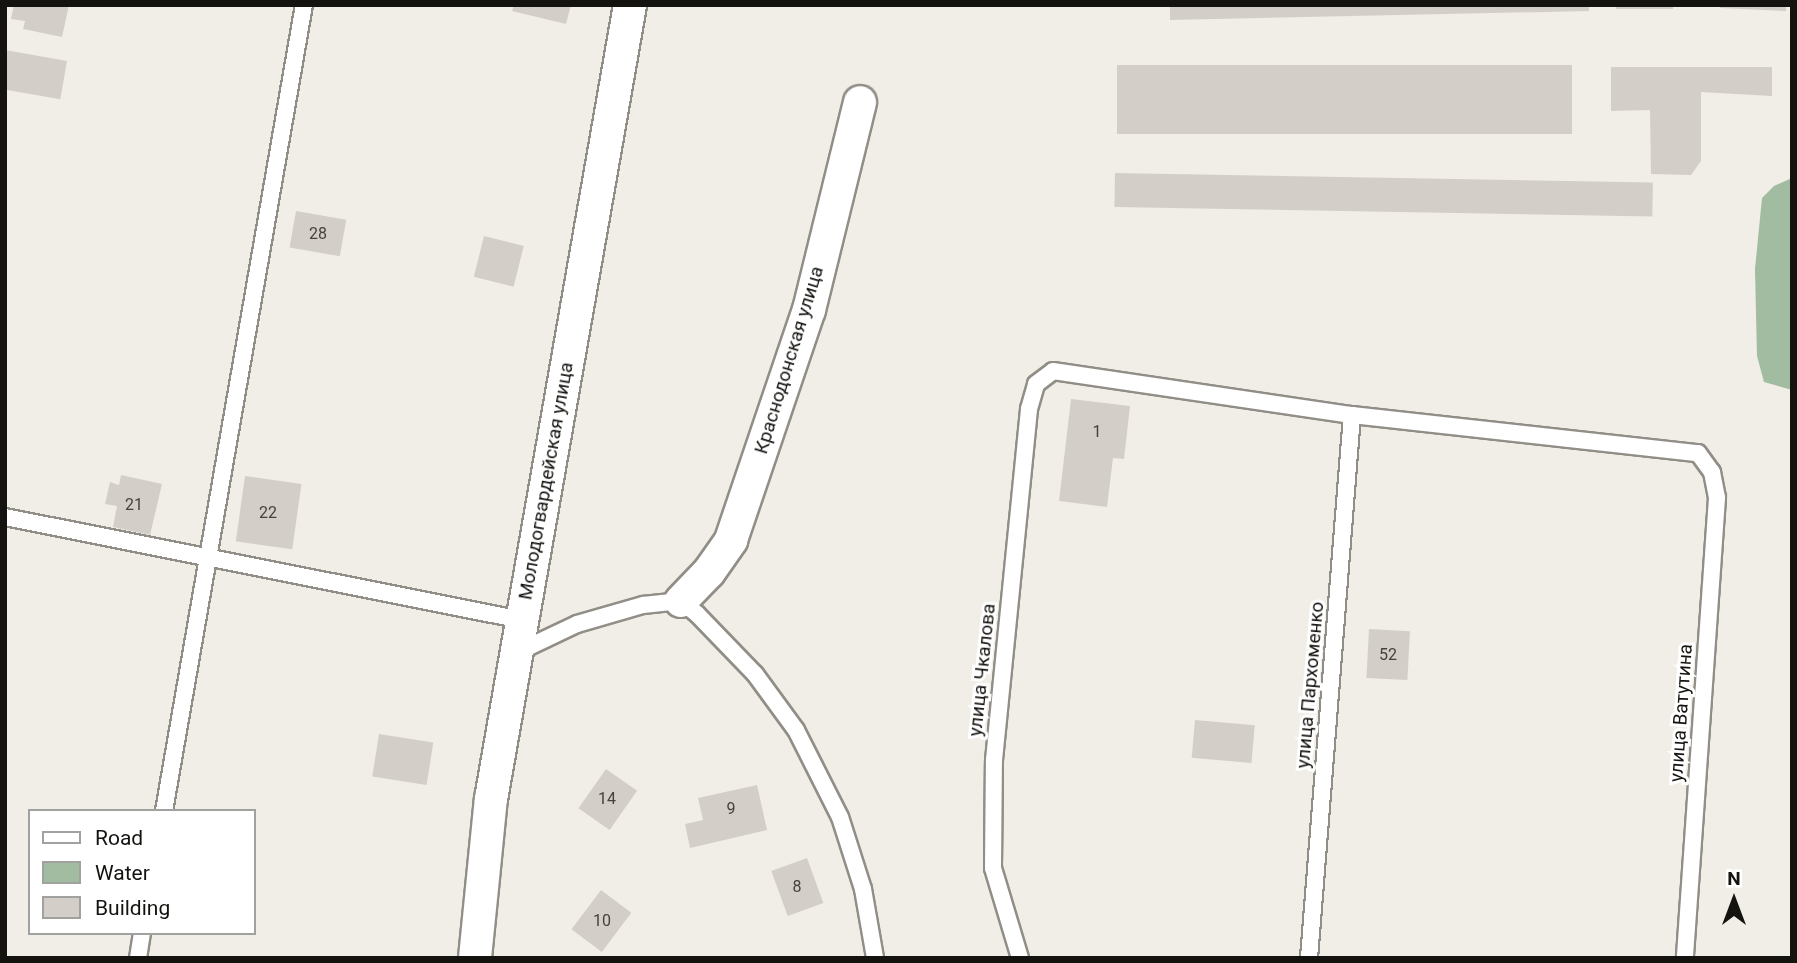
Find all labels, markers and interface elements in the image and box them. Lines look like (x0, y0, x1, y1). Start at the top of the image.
house number: 28 (309, 224, 327, 244)
street label: Краснодонская улица (750, 263, 828, 457)
street label: Молодогвардейская улица (514, 360, 578, 602)
house number: 1 (1093, 422, 1101, 442)
house number: 21 (125, 495, 143, 515)
house number: 22 (259, 503, 277, 523)
street label: улица Пархоменко (1291, 601, 1329, 769)
street label: улица Чкалова (964, 602, 1000, 738)
street label: улица Ватутина (1665, 643, 1697, 783)
house number: 52 (1379, 645, 1397, 665)
house number: 14 (598, 789, 616, 809)
house number: 9 (727, 799, 735, 819)
legend (28, 809, 256, 935)
text: Road (95, 826, 143, 850)
text: Water (95, 861, 150, 885)
north arrow (1699, 865, 1769, 935)
text: N (1727, 867, 1741, 890)
house number: 8 (793, 877, 801, 897)
text: Building (95, 896, 170, 920)
house number: 10 (593, 911, 611, 931)

